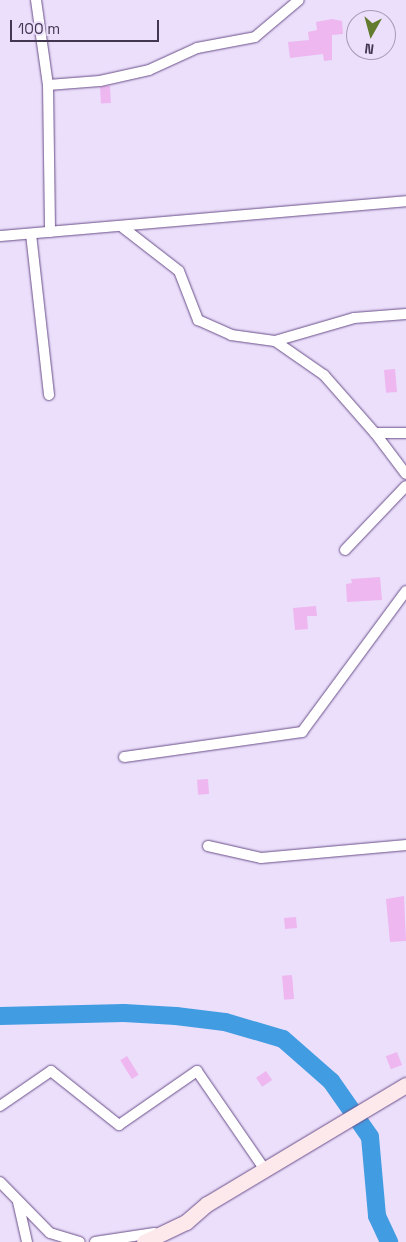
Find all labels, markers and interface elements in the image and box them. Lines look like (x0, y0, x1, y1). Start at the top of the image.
scale bar (12, 10, 161, 42)
north arrow (346, 10, 396, 60)
text: 100 m (18, 19, 60, 38)
text: N (364, 39, 375, 58)

